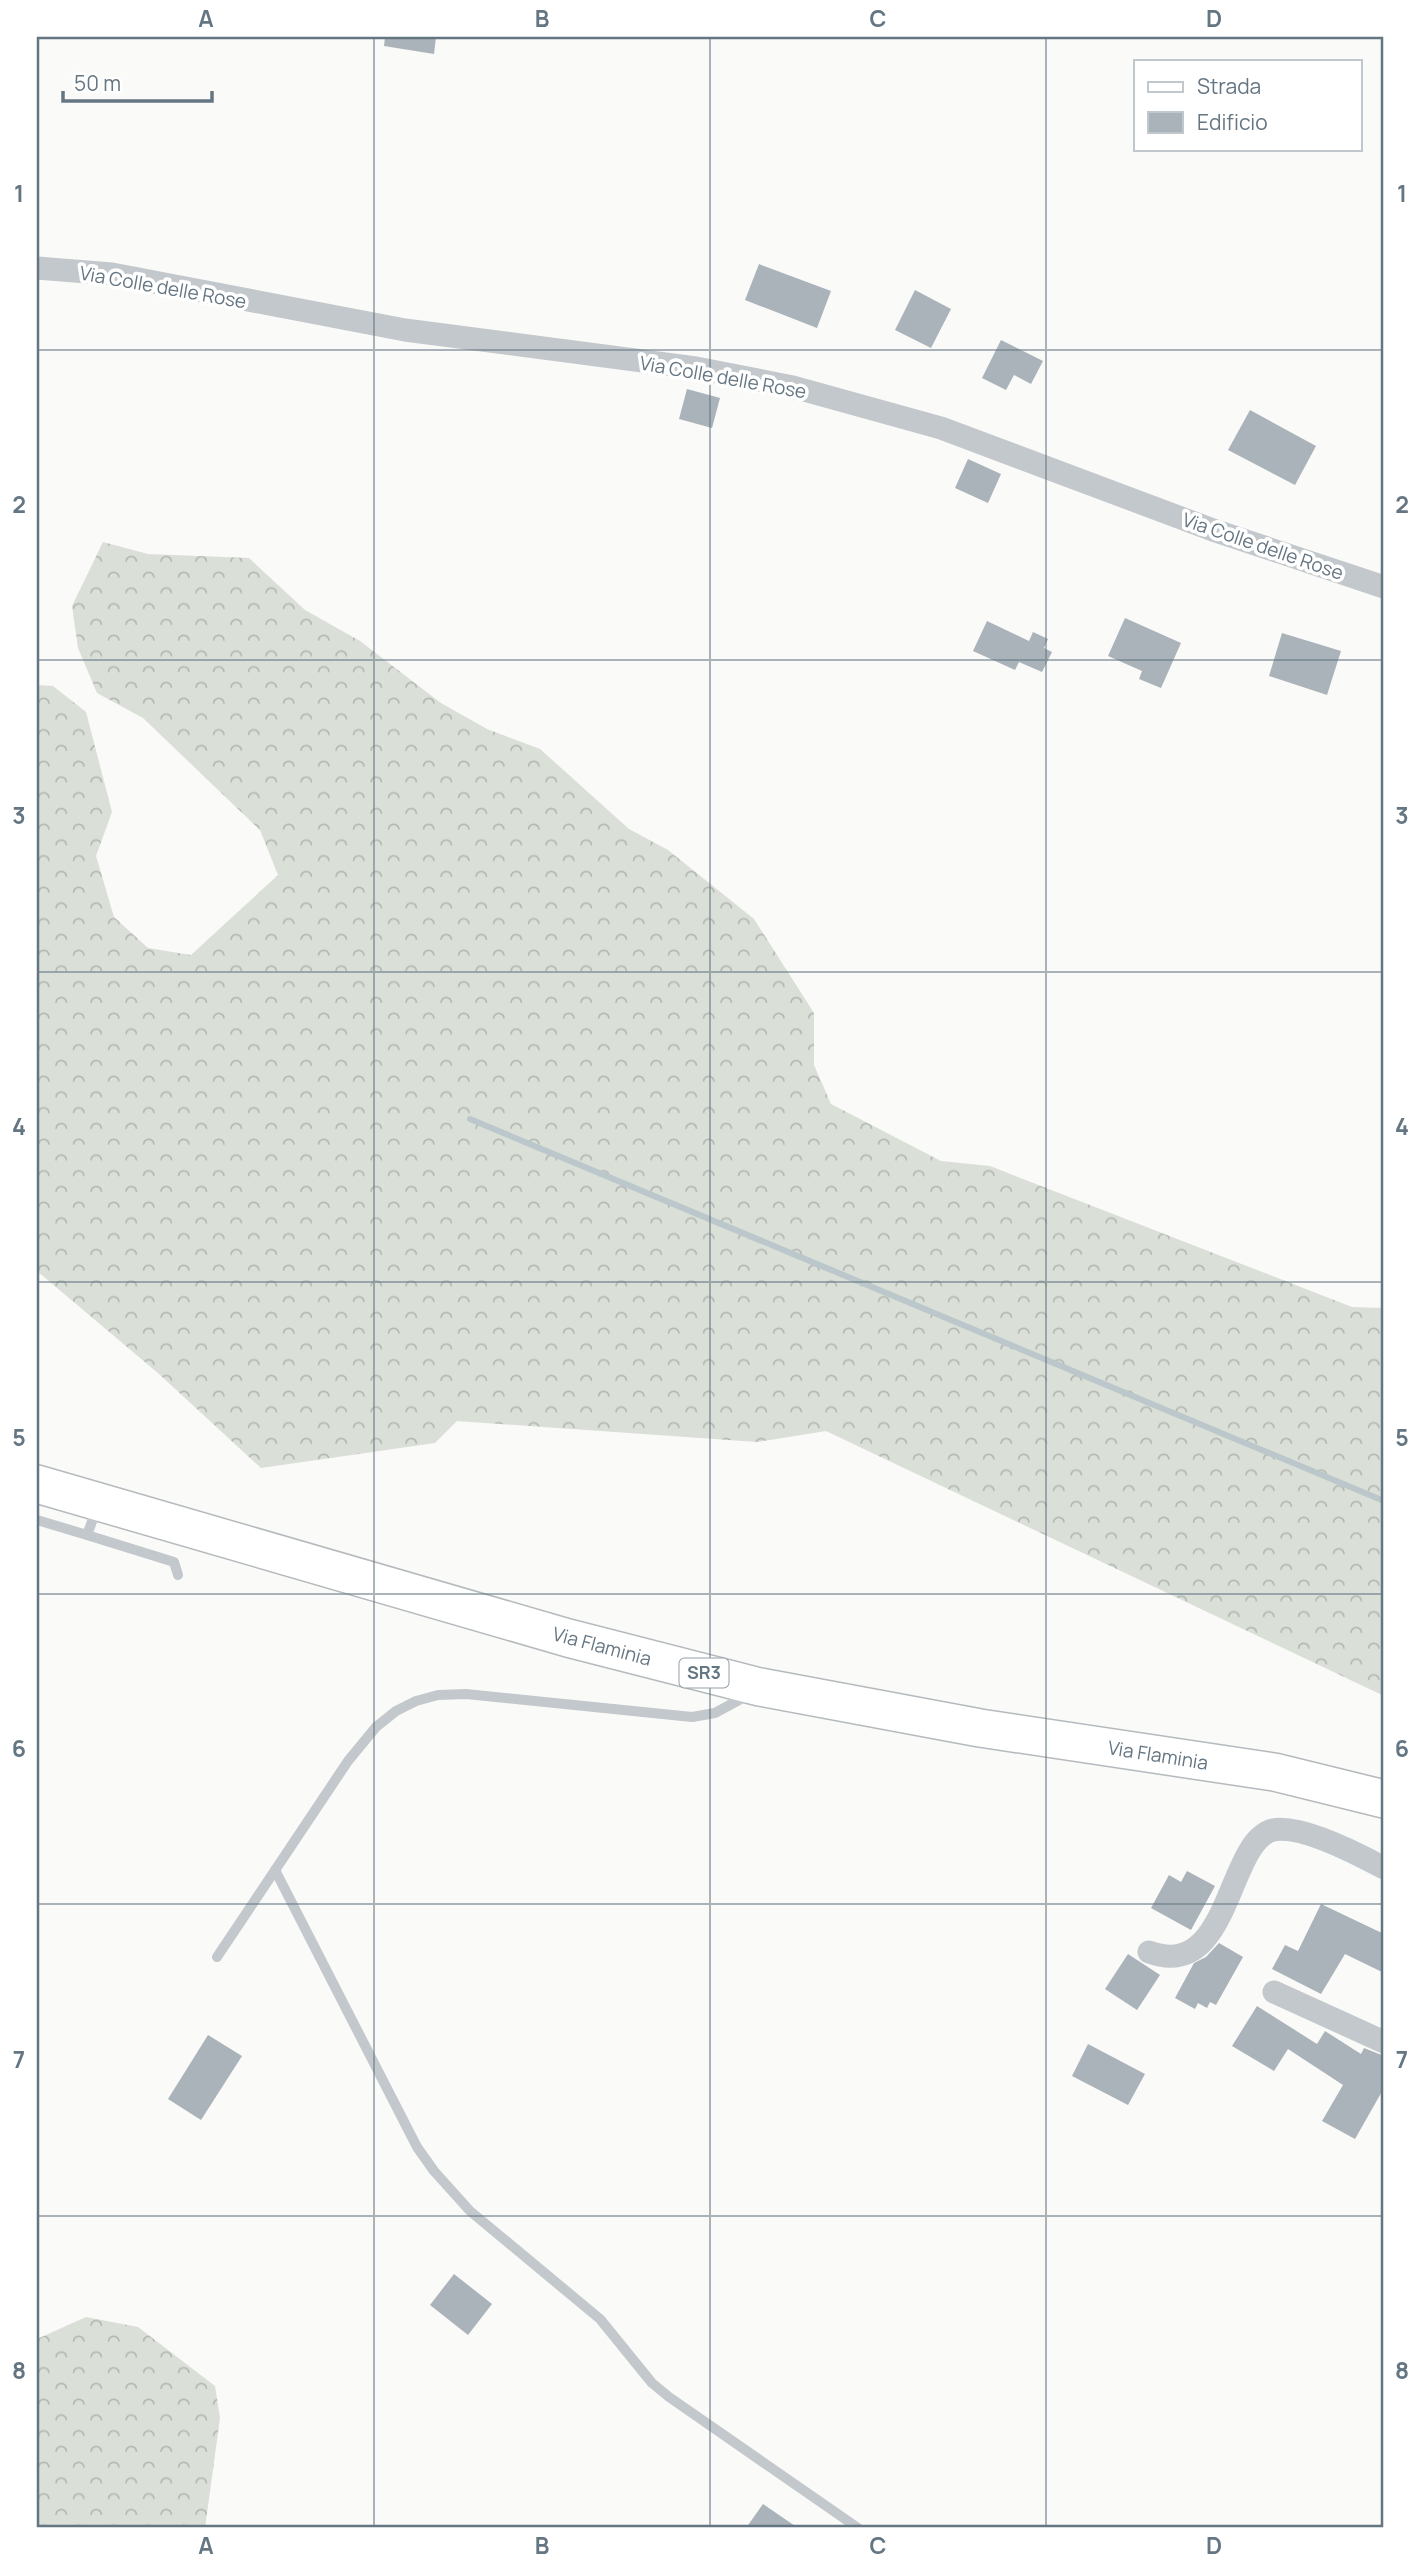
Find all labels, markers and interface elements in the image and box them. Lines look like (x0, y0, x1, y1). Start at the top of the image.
text: A (198, 2, 214, 34)
text: B (535, 2, 549, 34)
text: C (870, 2, 887, 34)
text: D (1206, 2, 1222, 34)
scale bar (63, 60, 212, 104)
legend (1134, 60, 1362, 150)
text: 50 m (74, 69, 121, 97)
text: Strada (1197, 72, 1261, 100)
text: Edificio (1197, 108, 1268, 136)
text: 1 (14, 177, 24, 209)
text: 1 (1397, 177, 1407, 209)
street label: Via Colle delle Rose (78, 260, 248, 314)
street label: Via Colle delle Rose (638, 350, 808, 404)
text: 2 (12, 488, 26, 520)
text: 2 (1395, 488, 1409, 520)
street label: Via Colle delle Rose (1179, 506, 1347, 586)
text: 3 (12, 799, 26, 831)
text: 3 (1395, 799, 1409, 831)
text: 4 (12, 1110, 26, 1142)
text: 4 (1395, 1110, 1409, 1142)
text: 5 (12, 1421, 26, 1453)
text: 5 (1395, 1421, 1409, 1453)
street label: Via Flaminia (550, 1620, 654, 1672)
road number: SR3 (680, 1658, 728, 1688)
text: 6 (12, 1732, 26, 1764)
text: 6 (1395, 1732, 1409, 1764)
street label: Via Flaminia (1106, 1734, 1210, 1776)
text: 7 (13, 2043, 25, 2075)
text: 7 (1396, 2043, 1408, 2075)
text: 8 (12, 2354, 26, 2386)
text: 8 (1395, 2354, 1409, 2386)
text: A (198, 2529, 214, 2561)
text: B (535, 2529, 549, 2561)
text: C (870, 2529, 887, 2561)
text: D (1206, 2529, 1222, 2561)

